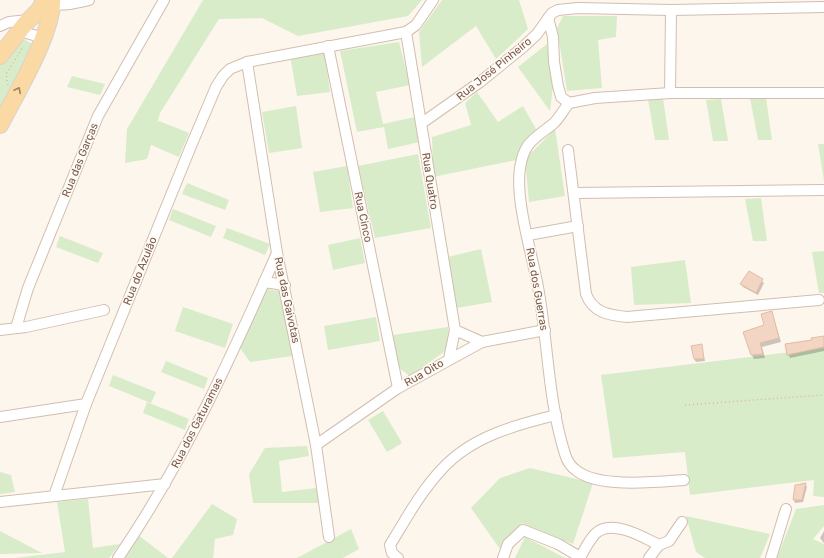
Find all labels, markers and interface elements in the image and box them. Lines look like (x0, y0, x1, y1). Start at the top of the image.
street label: Rua José Pinheiro (454, 35, 534, 103)
one-way arrow (13, 87, 20, 94)
street label: Rua das Garças (59, 121, 101, 199)
street label: Rua Quatro (419, 152, 441, 210)
street label: Rua Cinco (351, 190, 375, 244)
street label: Rua do Azulão (120, 235, 160, 307)
street label: Rua dos Guerras (523, 247, 551, 332)
street label: Rua das Gaivotas (272, 256, 303, 345)
street label: Rua Oito (402, 357, 446, 389)
street label: Rua dos Gaturamas (169, 375, 226, 470)

